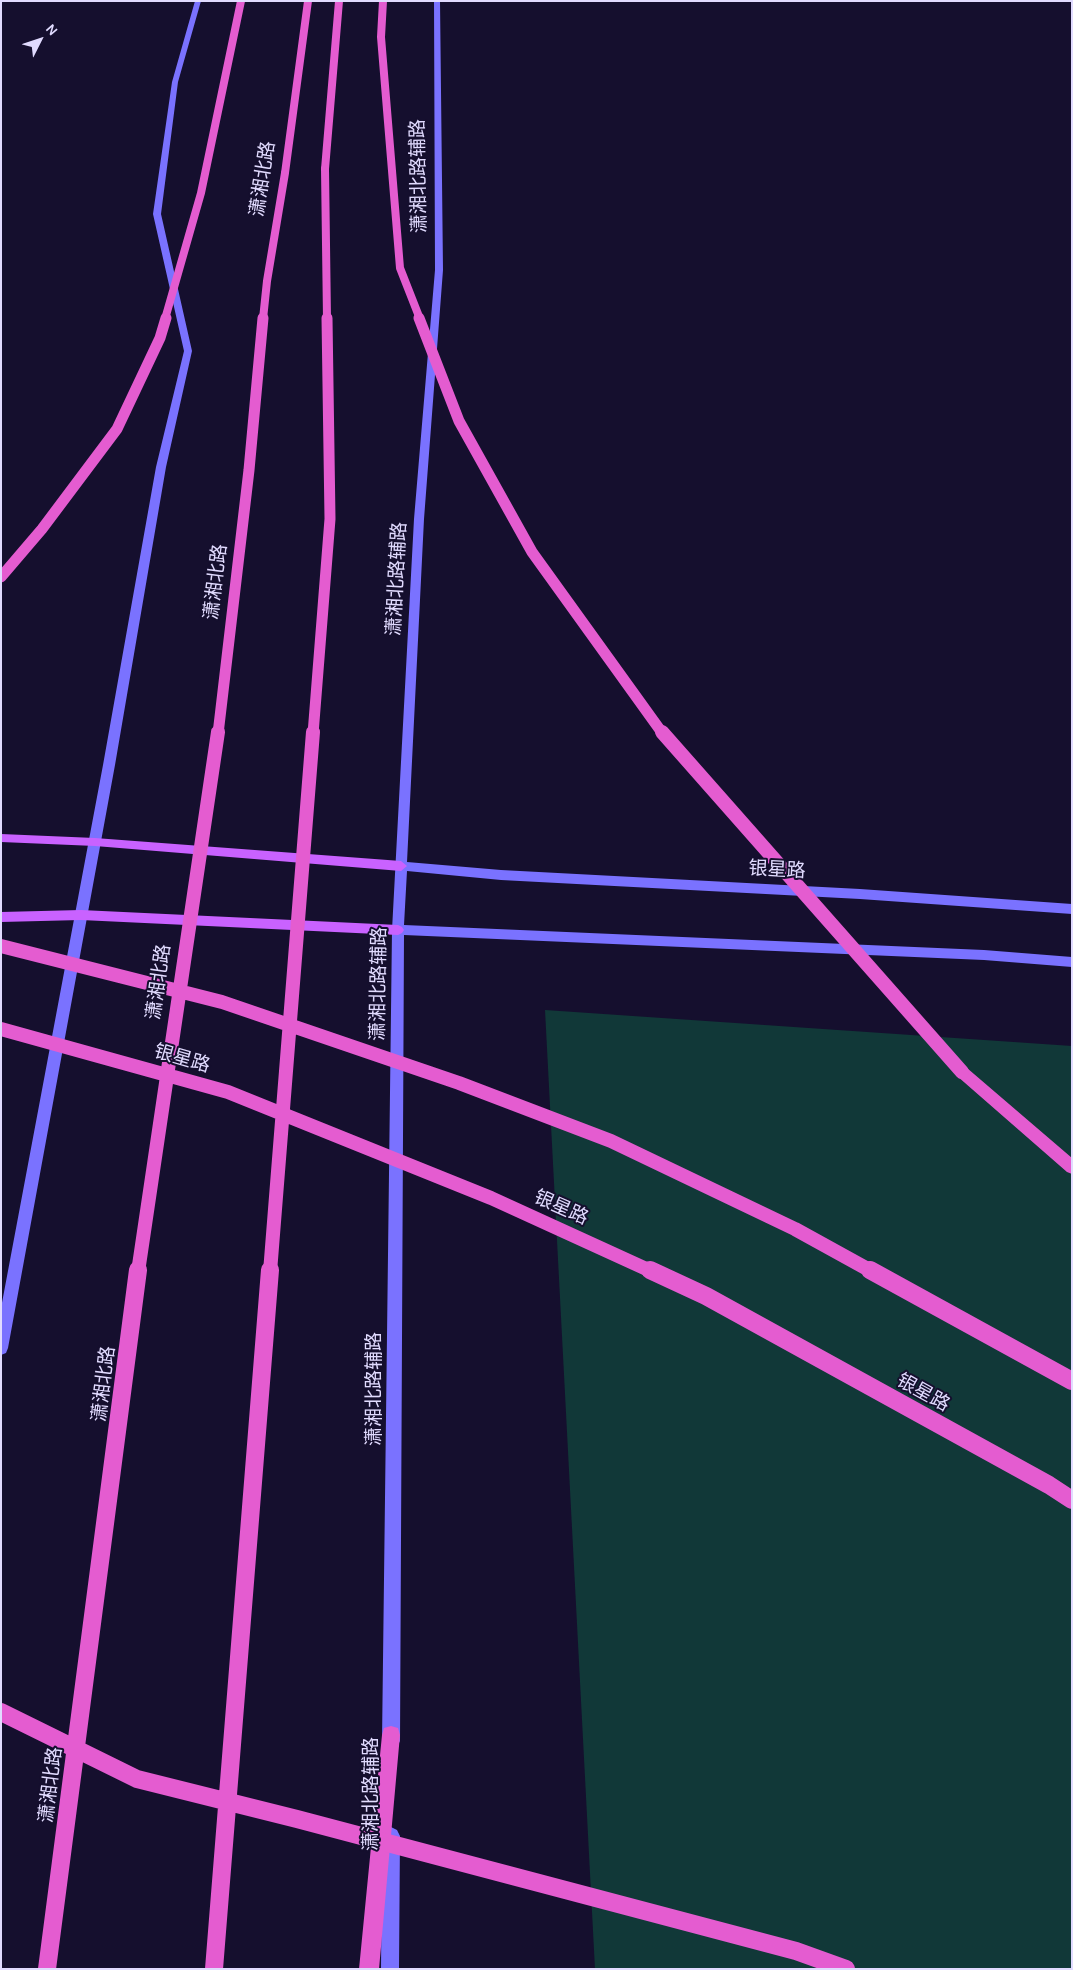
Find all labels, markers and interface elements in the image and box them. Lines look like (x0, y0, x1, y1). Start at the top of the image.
north arrow (15, 15, 65, 65)
text: N (42, 20, 61, 39)
street label: 潇湘北路辅路 (407, 119, 431, 233)
street label: 潇湘北路 (246, 140, 280, 218)
street label: 潇湘北路辅路 (383, 521, 411, 637)
street label: 潇湘北路 (200, 543, 232, 621)
street label: 银星路 (748, 857, 806, 883)
street label: 潇湘北路辅路 (367, 927, 391, 1041)
street label: 潇湘北路 (142, 943, 176, 1021)
street label: 银星路 (151, 1040, 213, 1078)
street label: 银星路 (530, 1186, 592, 1230)
street label: 潇湘北路辅路 (364, 1332, 386, 1446)
street label: 潇湘北路 (88, 1345, 120, 1423)
street label: 银星路 (893, 1369, 953, 1417)
street label: 潇湘北路辅路 (361, 1737, 383, 1851)
street label: 潇湘北路 (35, 1746, 67, 1824)

